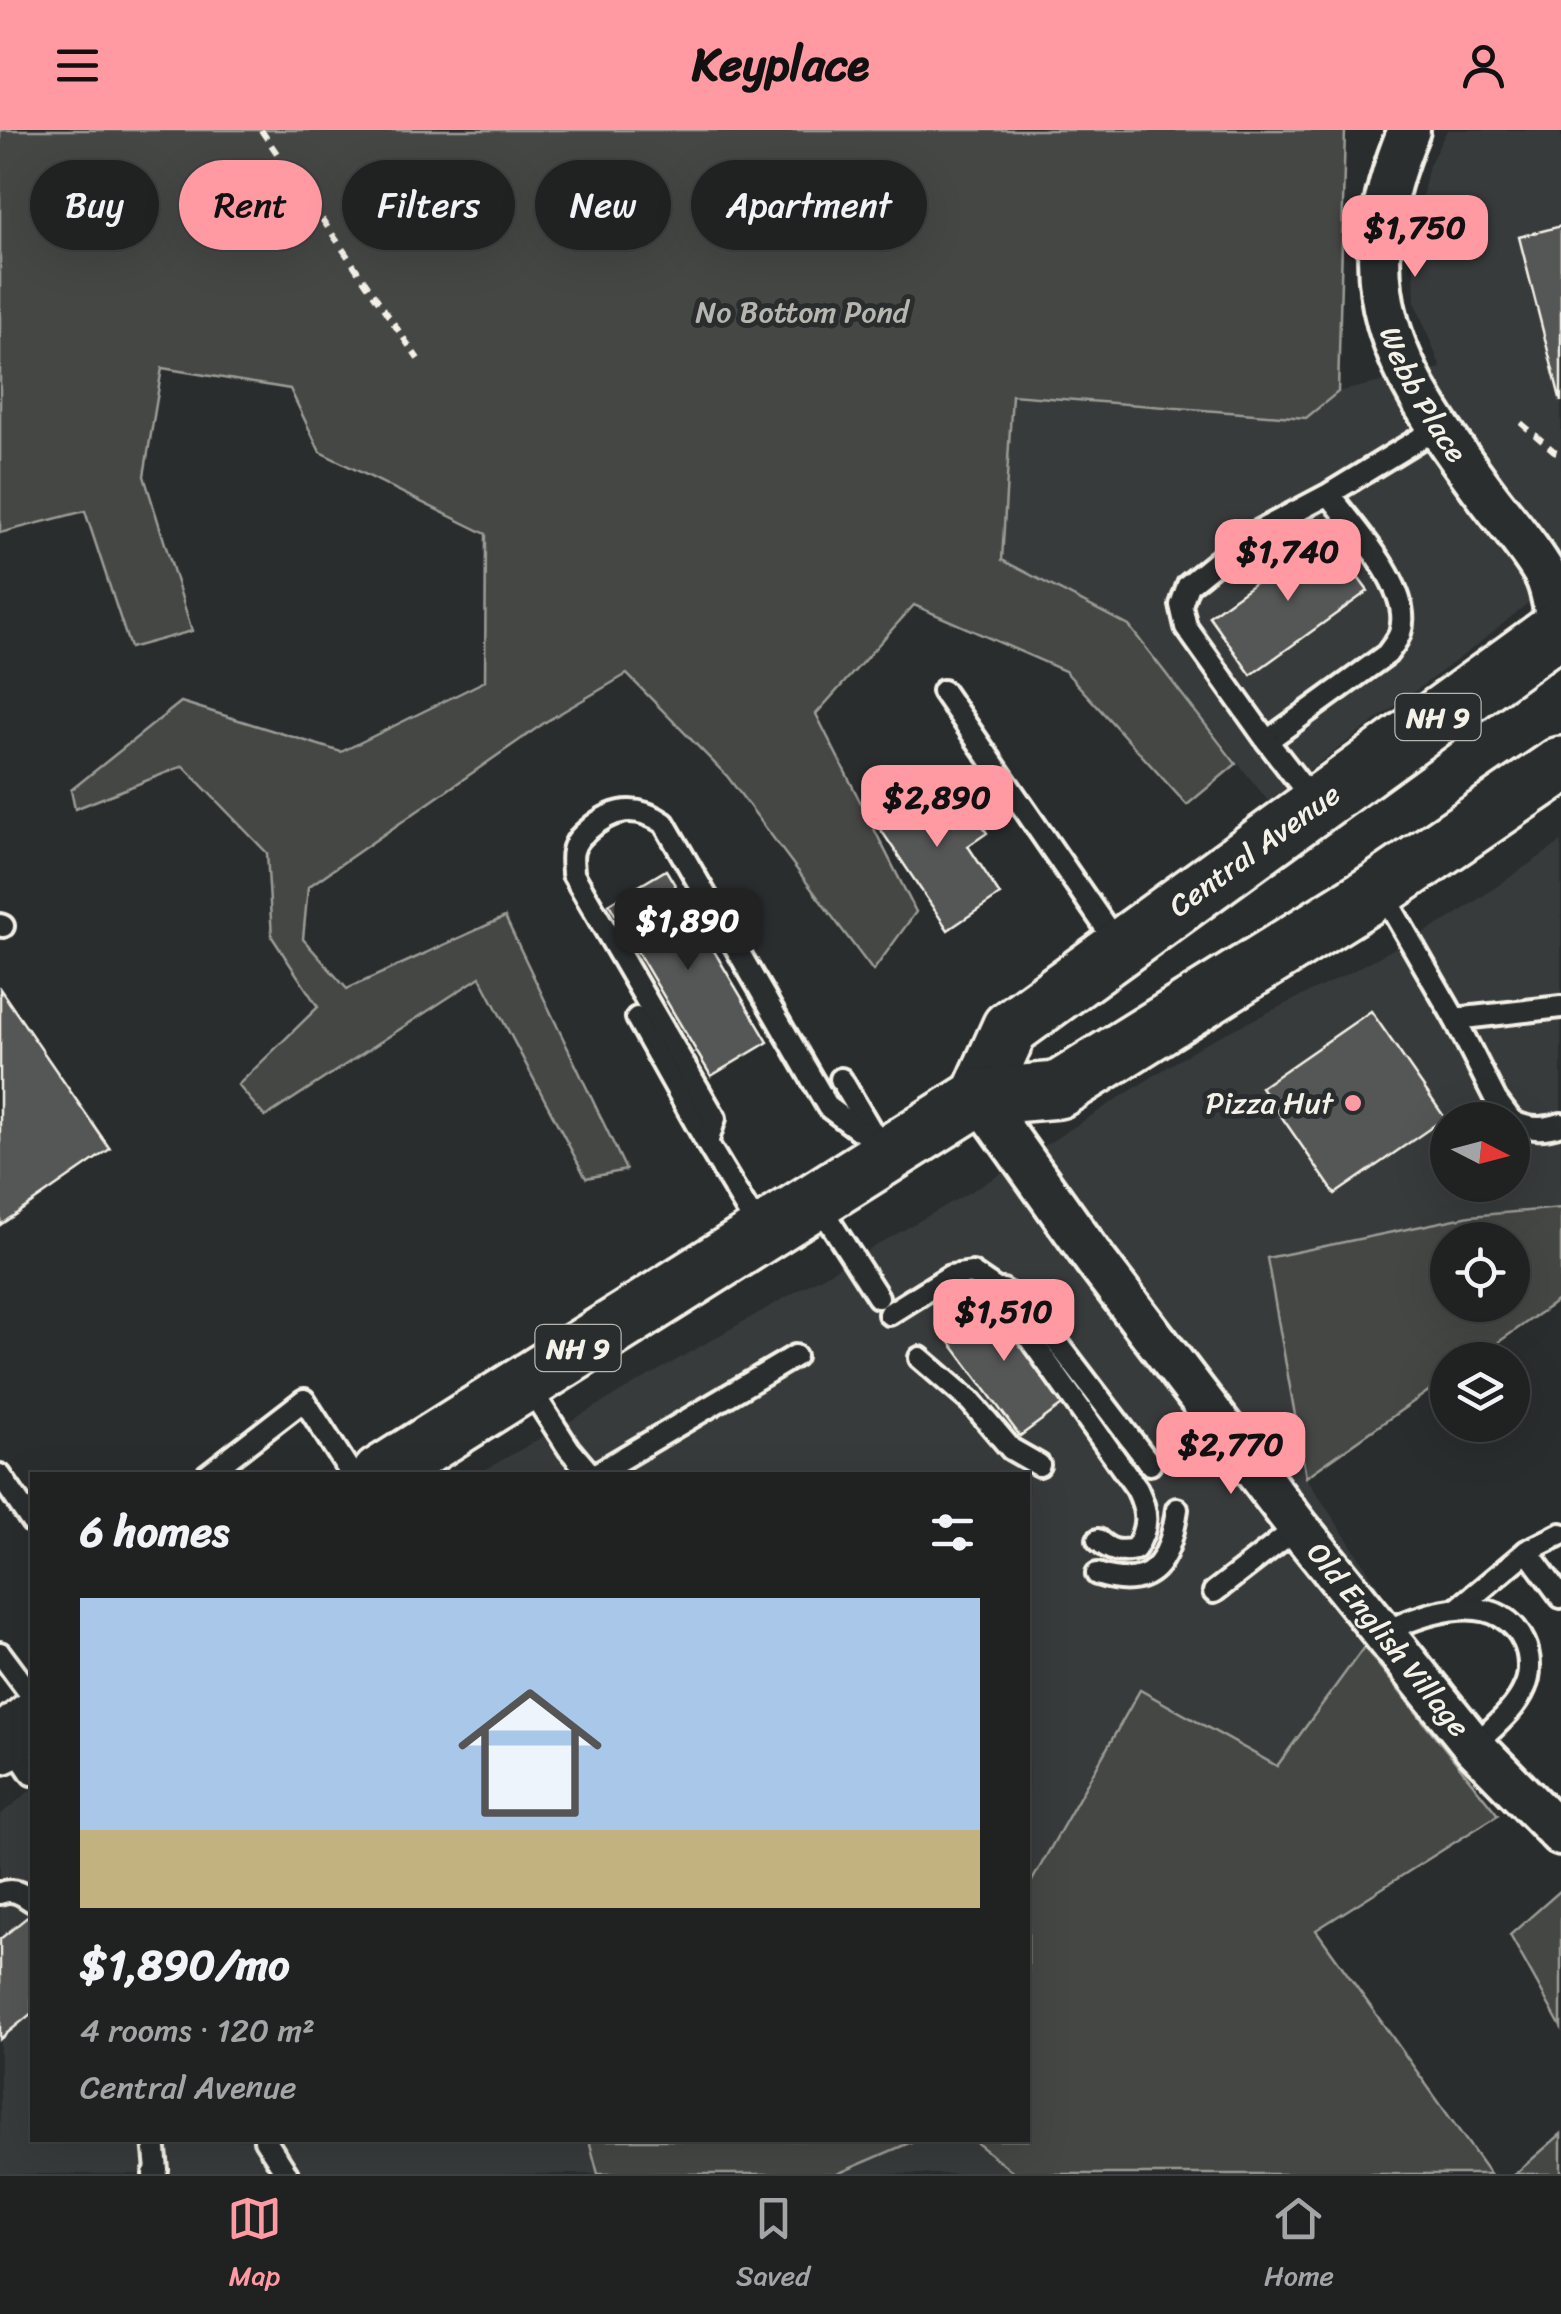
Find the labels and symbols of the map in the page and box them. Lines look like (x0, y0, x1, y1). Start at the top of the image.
pin: $1,750 (1334, 195, 1496, 280)
park label: No Bottom Pond (695, 285, 911, 339)
street label: Webb Place (1364, 319, 1482, 474)
pin: $1,740 (1207, 519, 1369, 604)
road number: NH 9 (1396, 694, 1480, 740)
pin: $2,890 (856, 765, 1018, 850)
street label: Central Avenue (1156, 768, 1352, 932)
pin: $1,890 (607, 888, 769, 973)
place label: Pizza Hut (1206, 1076, 1335, 1130)
marker: Pizza Hut (1342, 1092, 1364, 1114)
north arrow (1430, 1102, 1530, 1202)
pin: $1,510 (923, 1279, 1085, 1364)
road number: NH 9 (536, 1325, 620, 1371)
pin: $2,770 (1150, 1412, 1312, 1497)
street label: Old English Village (1292, 1529, 1485, 1750)

